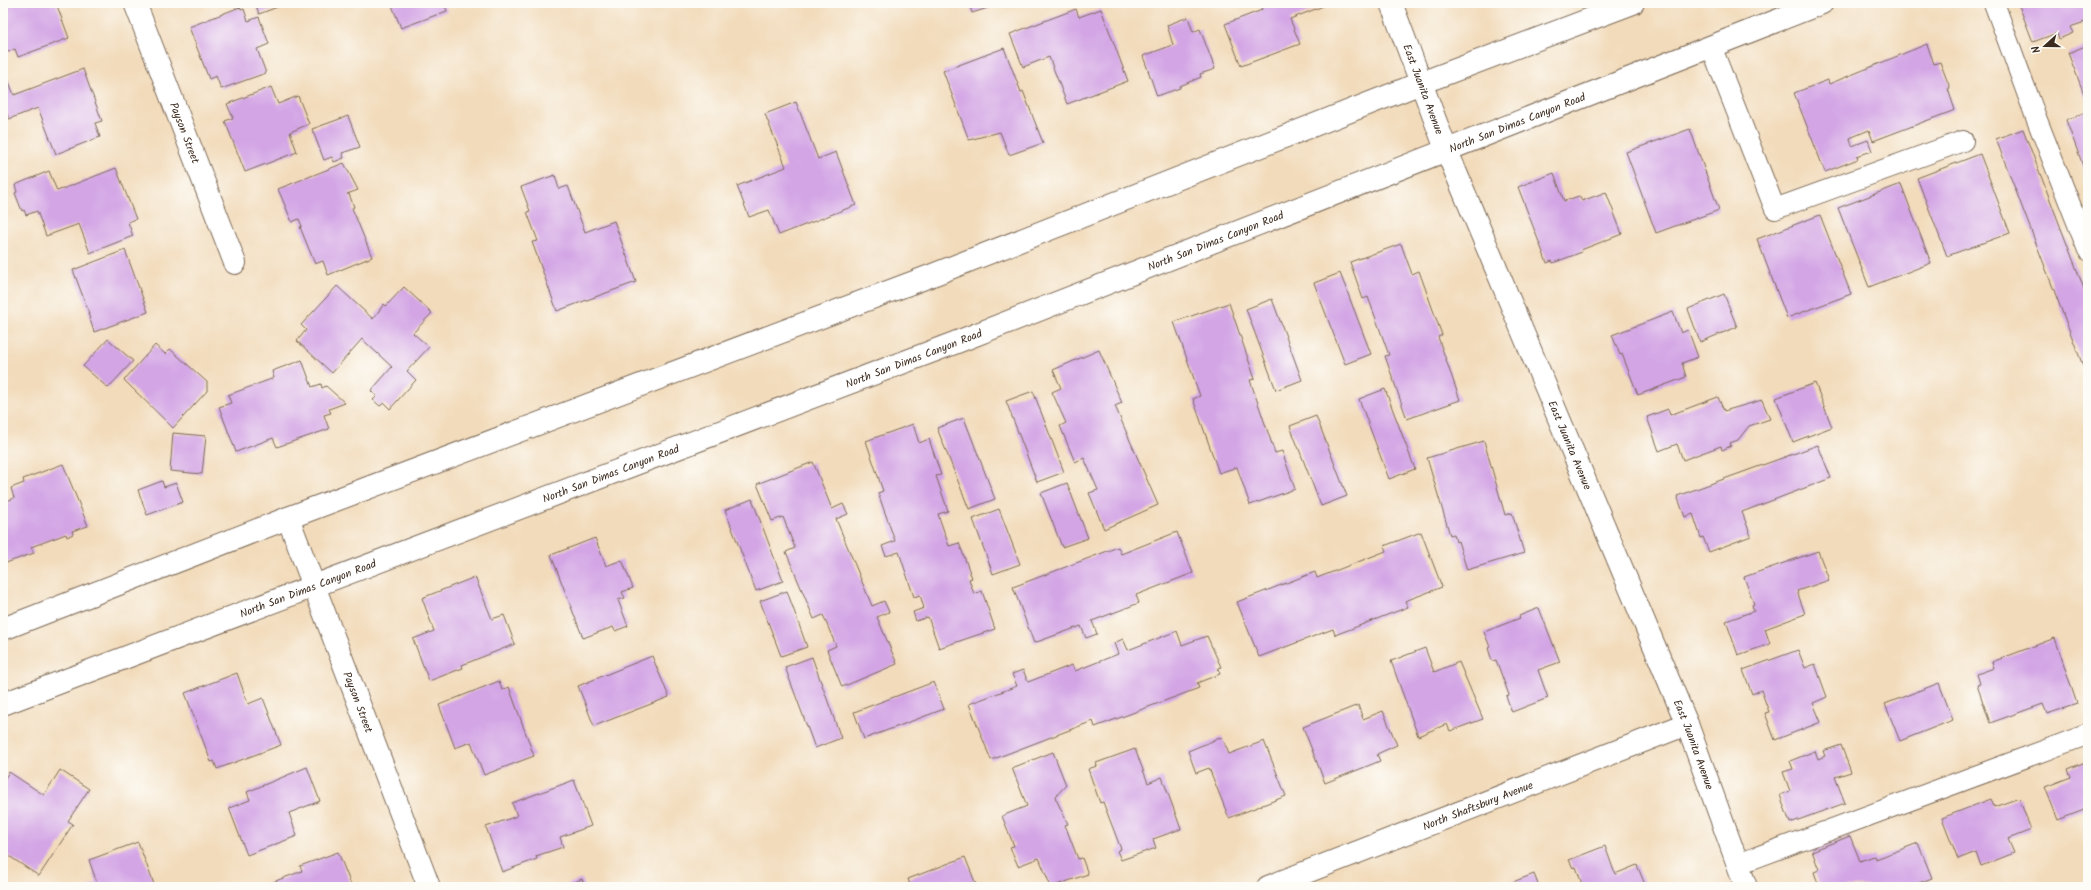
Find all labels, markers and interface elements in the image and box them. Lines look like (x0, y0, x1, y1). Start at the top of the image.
north arrow (2025, 26, 2065, 66)
street label: East Juanita Avenue (1397, 42, 1448, 137)
text: N (2027, 43, 2046, 56)
street label: North San Dimas Canyon Road (1447, 88, 1589, 158)
street label: Payson Street (164, 100, 204, 167)
street label: North San Dimas Canyon Road (1145, 207, 1287, 276)
street label: North San Dimas Canyon Road (843, 325, 985, 394)
street label: East Juanita Avenue (1542, 398, 1596, 493)
street label: North San Dimas Canyon Road (540, 440, 683, 508)
street label: North San Dimas Canyon Road (237, 555, 380, 623)
street label: Payson Street (338, 669, 378, 736)
street label: East Juanita Avenue (1668, 697, 1718, 793)
street label: North Shaftsbury Avenue (1420, 777, 1536, 836)

